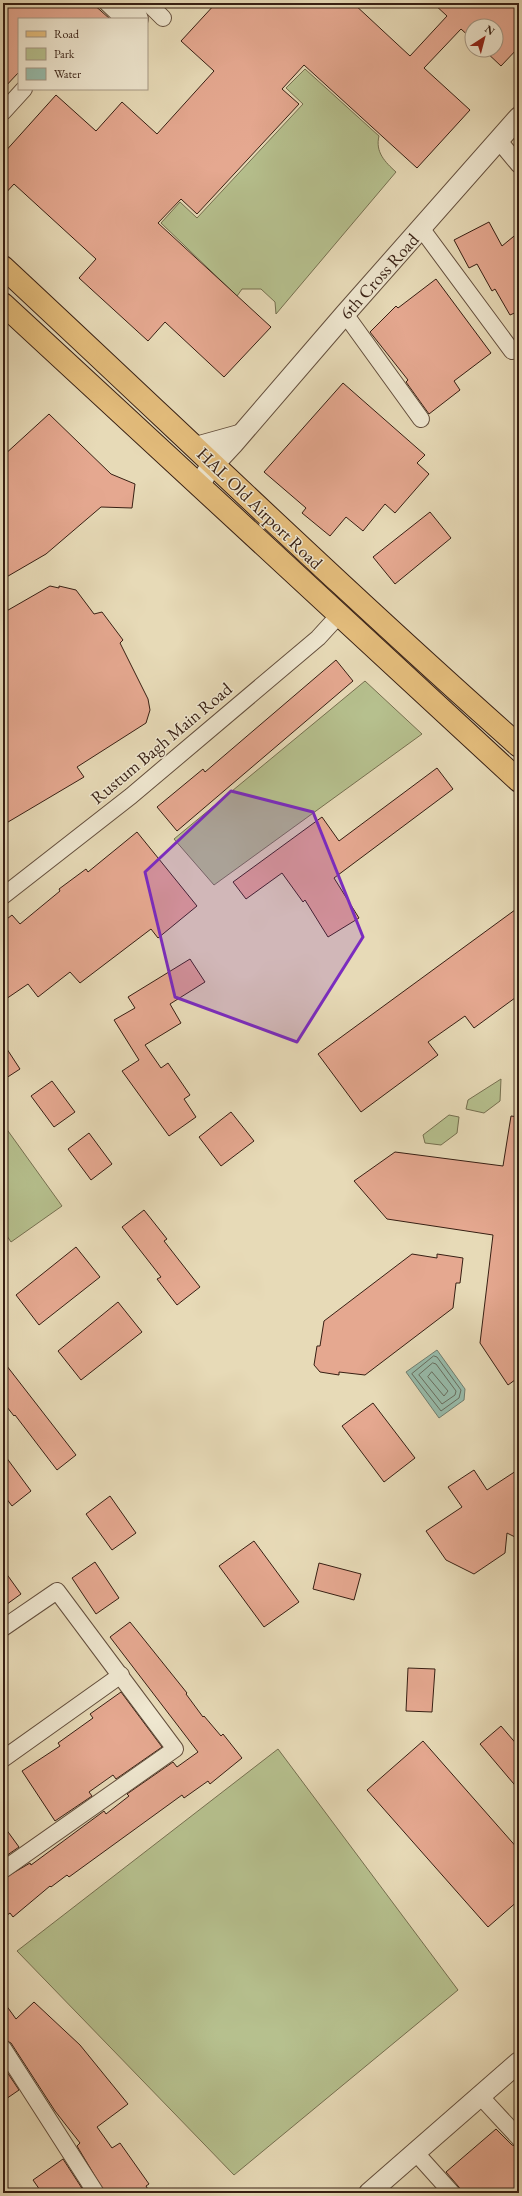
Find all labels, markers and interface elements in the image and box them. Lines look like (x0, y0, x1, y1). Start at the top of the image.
legend (18, 18, 148, 90)
north arrow (464, 18, 504, 58)
text: N (482, 22, 498, 38)
text: Road (54, 26, 80, 42)
text: Park (54, 46, 75, 62)
text: Water (54, 66, 81, 82)
street label: 6th Cross Road (334, 228, 424, 324)
street label: HAL Old Airport Road (192, 442, 328, 575)
street label: Rustum Bagh Main Road (86, 677, 237, 809)

